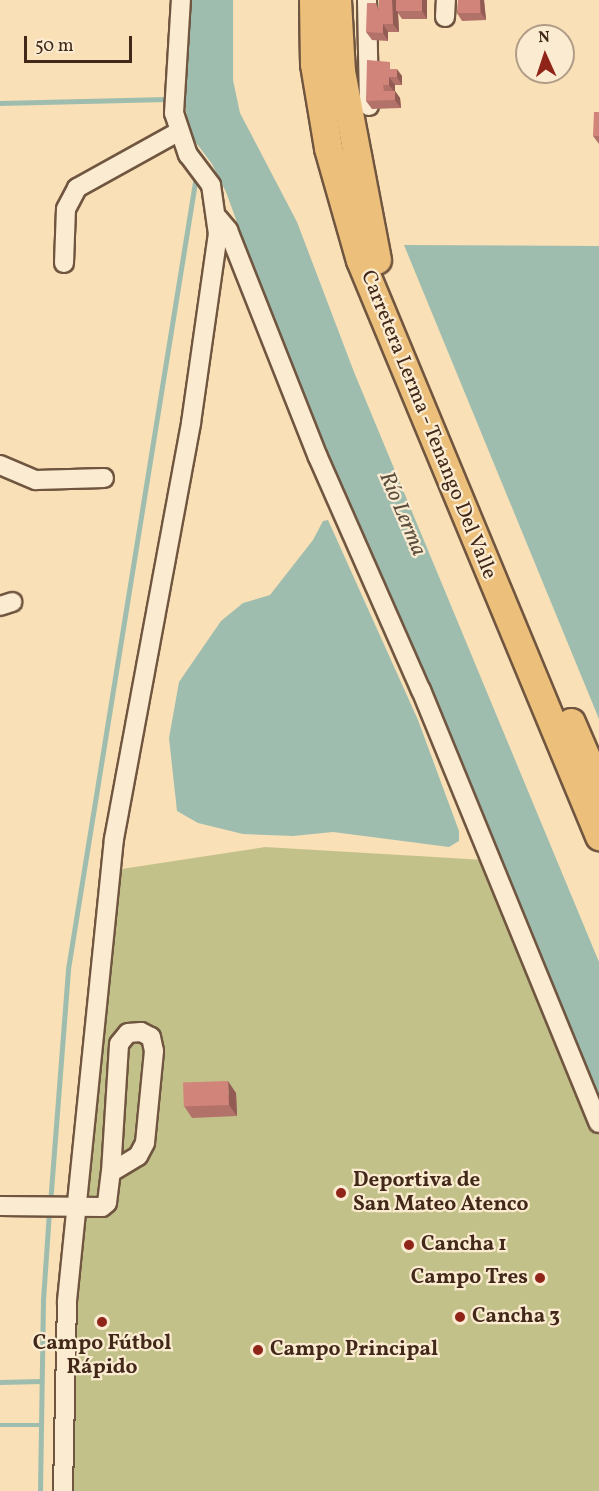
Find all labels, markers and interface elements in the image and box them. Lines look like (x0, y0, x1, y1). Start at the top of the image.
scale bar (27, 24, 135, 62)
north arrow (515, 24, 575, 84)
text: N (538, 27, 551, 49)
text: 50 m (35, 34, 74, 59)
street label: Carretera Lerma - Tenango Del Valle (354, 266, 502, 584)
water label: Río Lerma (372, 468, 432, 560)
place label: Deportiva de San Mateo Atenco (353, 1168, 529, 1218)
marker: Deportiva de San Mateo Atenco (334, 1186, 348, 1200)
place label: Cancha 1 (421, 1232, 507, 1258)
marker: Cancha 1 (402, 1238, 416, 1252)
place label: Campo Tres (410, 1265, 528, 1291)
marker: Campo Tres (533, 1271, 547, 1285)
place label: Cancha 3 (472, 1304, 560, 1330)
marker: Cancha 3 (453, 1310, 467, 1324)
marker: Campo Fútbol Rápido (95, 1315, 109, 1329)
place label: Campo Fútbol Rápido (33, 1331, 171, 1381)
place label: Campo Principal (270, 1337, 438, 1363)
marker: Campo Principal (251, 1343, 265, 1357)

